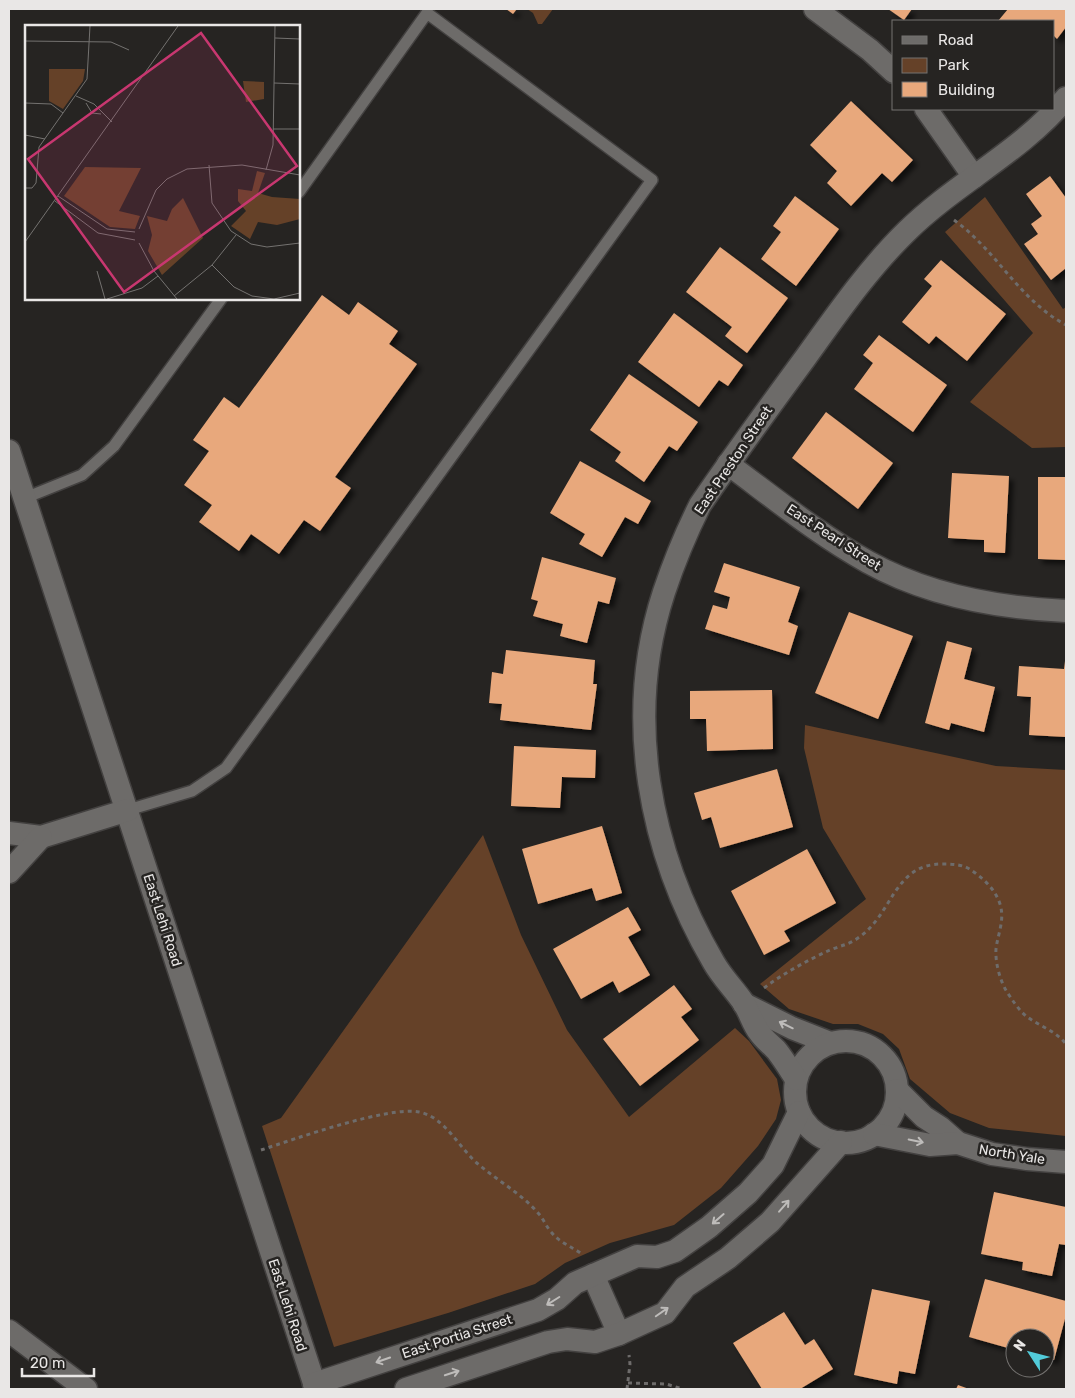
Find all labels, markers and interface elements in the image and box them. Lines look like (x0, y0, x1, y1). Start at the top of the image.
legend (892, 20, 1055, 110)
inset map (25, 25, 300, 300)
text: Road (938, 31, 974, 49)
text: Park (938, 56, 969, 74)
text: Building (938, 81, 995, 99)
street label: East Preston Street (691, 402, 776, 518)
street label: East Pearl Street (783, 501, 885, 575)
street label: East Lehi Road (140, 872, 185, 969)
one-way arrow (779, 1020, 794, 1029)
one-way arrow (908, 1137, 924, 1146)
street label: North Yale (978, 1141, 1046, 1168)
one-way arrow (778, 1200, 789, 1213)
one-way arrow (712, 1214, 725, 1225)
street label: East Lehi Road (265, 1257, 310, 1354)
one-way arrow (546, 1297, 560, 1307)
one-way arrow (655, 1307, 669, 1318)
street label: East Portia Street (400, 1310, 515, 1362)
north arrow (1005, 1328, 1055, 1378)
text: N (1010, 1337, 1030, 1355)
scale bar (22, 1346, 95, 1378)
text: 20 m (30, 1354, 65, 1372)
one-way arrow (375, 1356, 391, 1366)
one-way arrow (444, 1368, 460, 1378)

